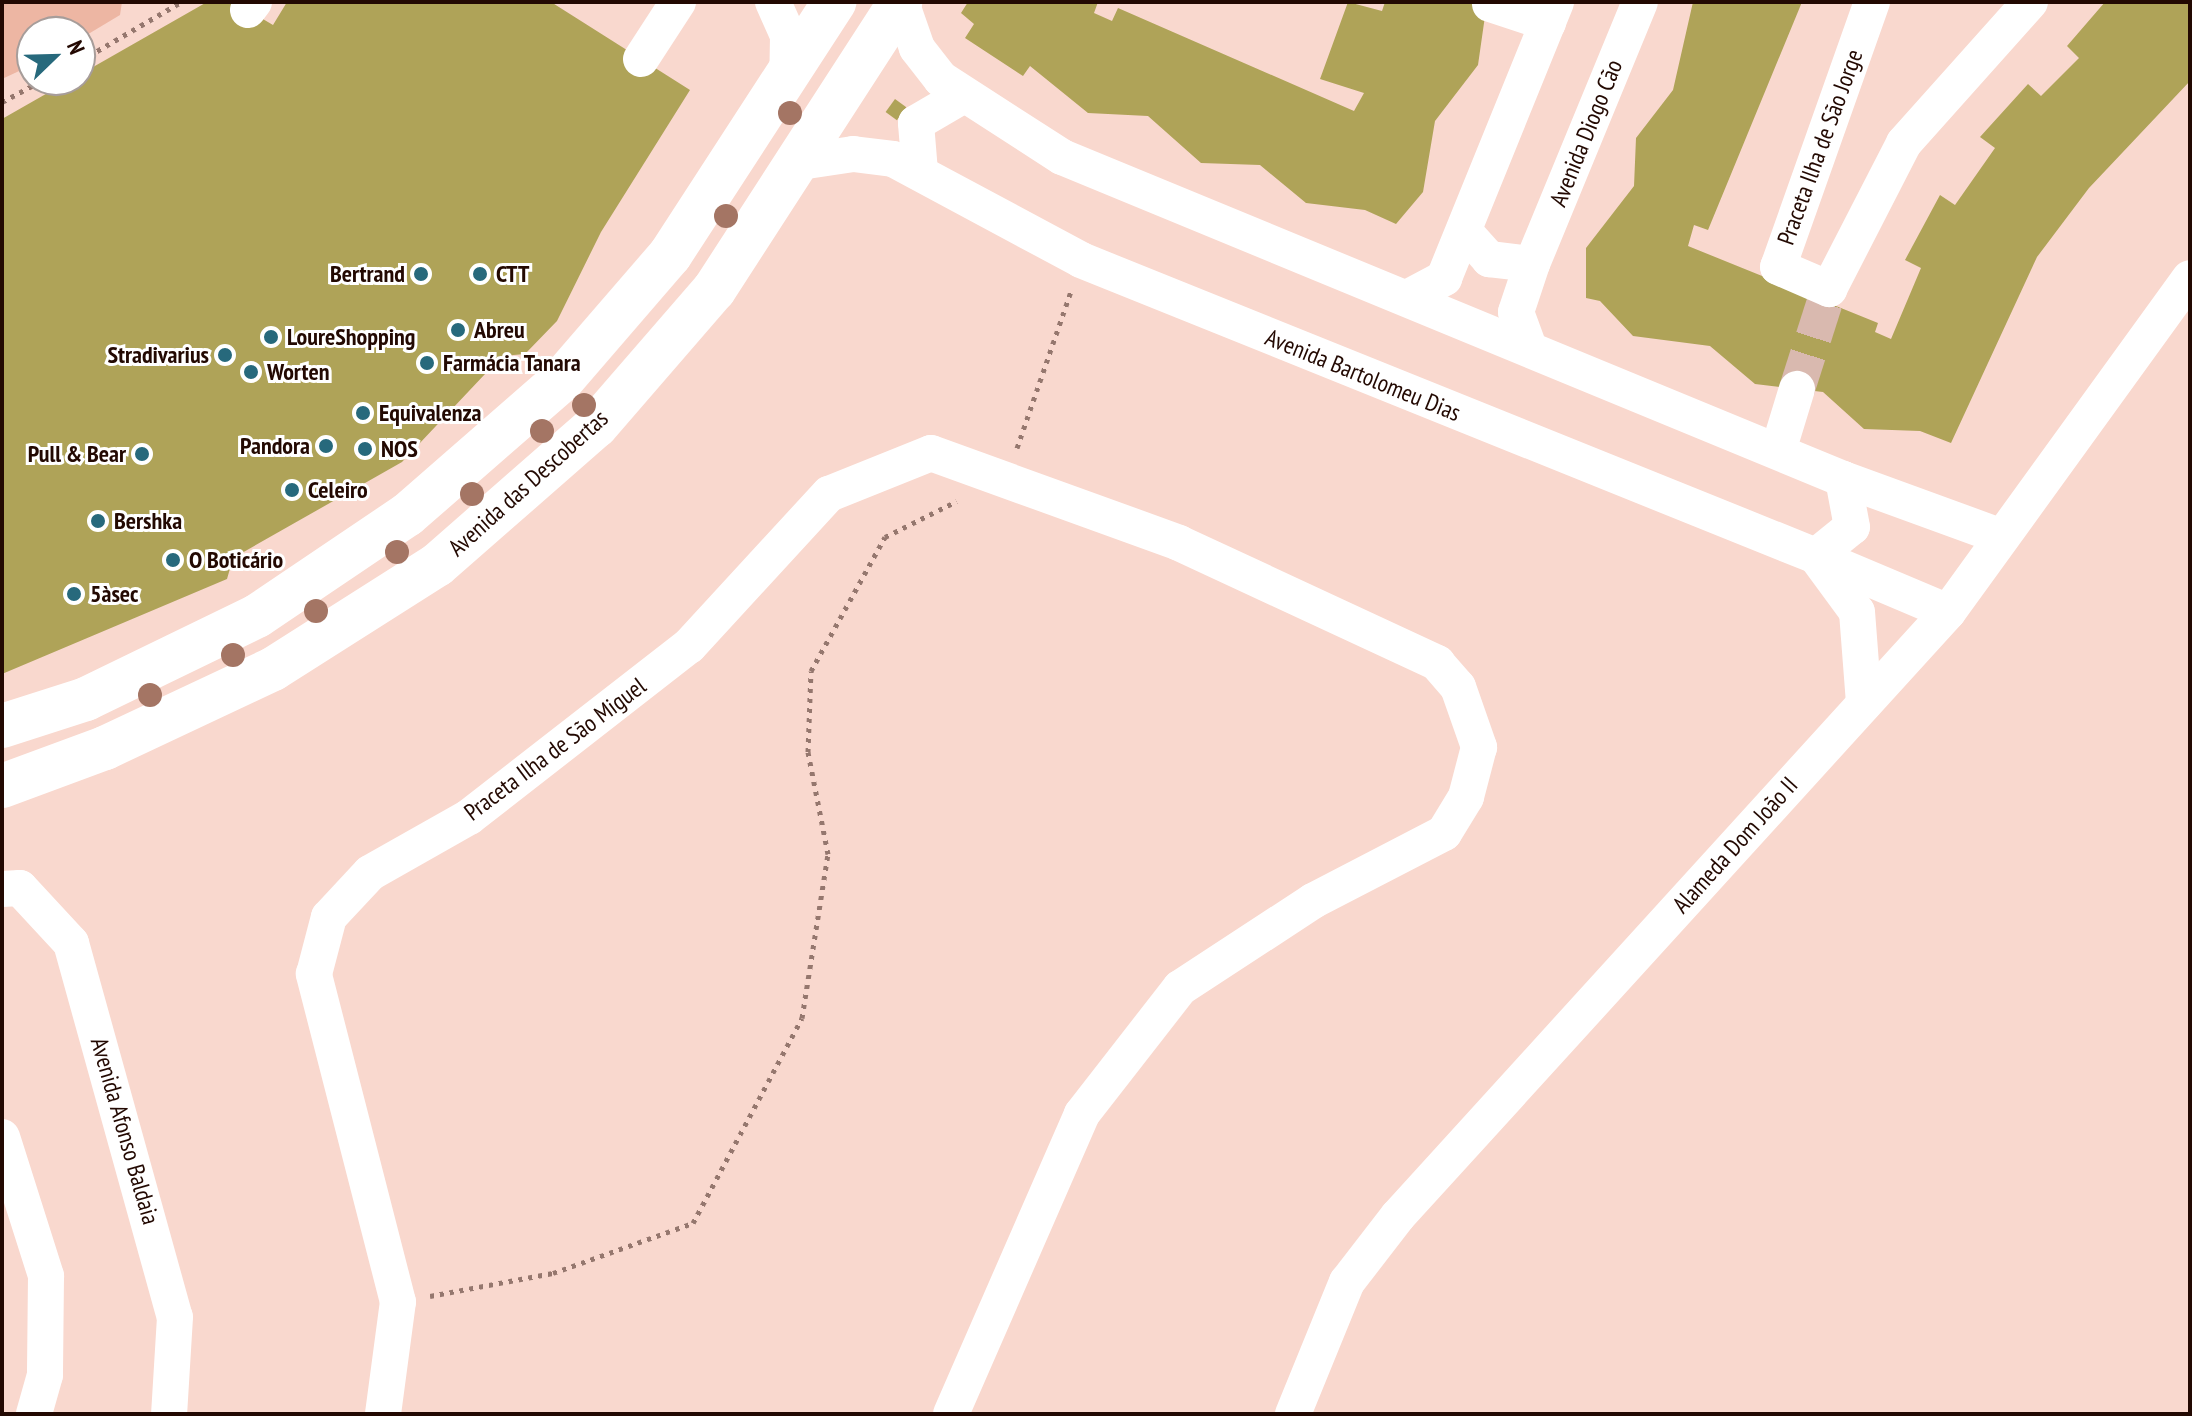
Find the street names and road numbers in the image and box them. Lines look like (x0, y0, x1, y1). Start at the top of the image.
street label: Praceta Ilha de São Jorge (1771, 45, 1869, 249)
street label: Avenida Diogo Cão (1544, 55, 1628, 211)
street label: Avenida Bartolomeu Dias (1261, 323, 1465, 427)
street label: Avenida das Descobertas (442, 404, 614, 562)
street label: Praceta Ilha de São Miguel (459, 671, 651, 827)
street label: Alameda Dom João II (1666, 771, 1804, 919)
street label: Avenida Afonso Baldaia (84, 1034, 166, 1228)

